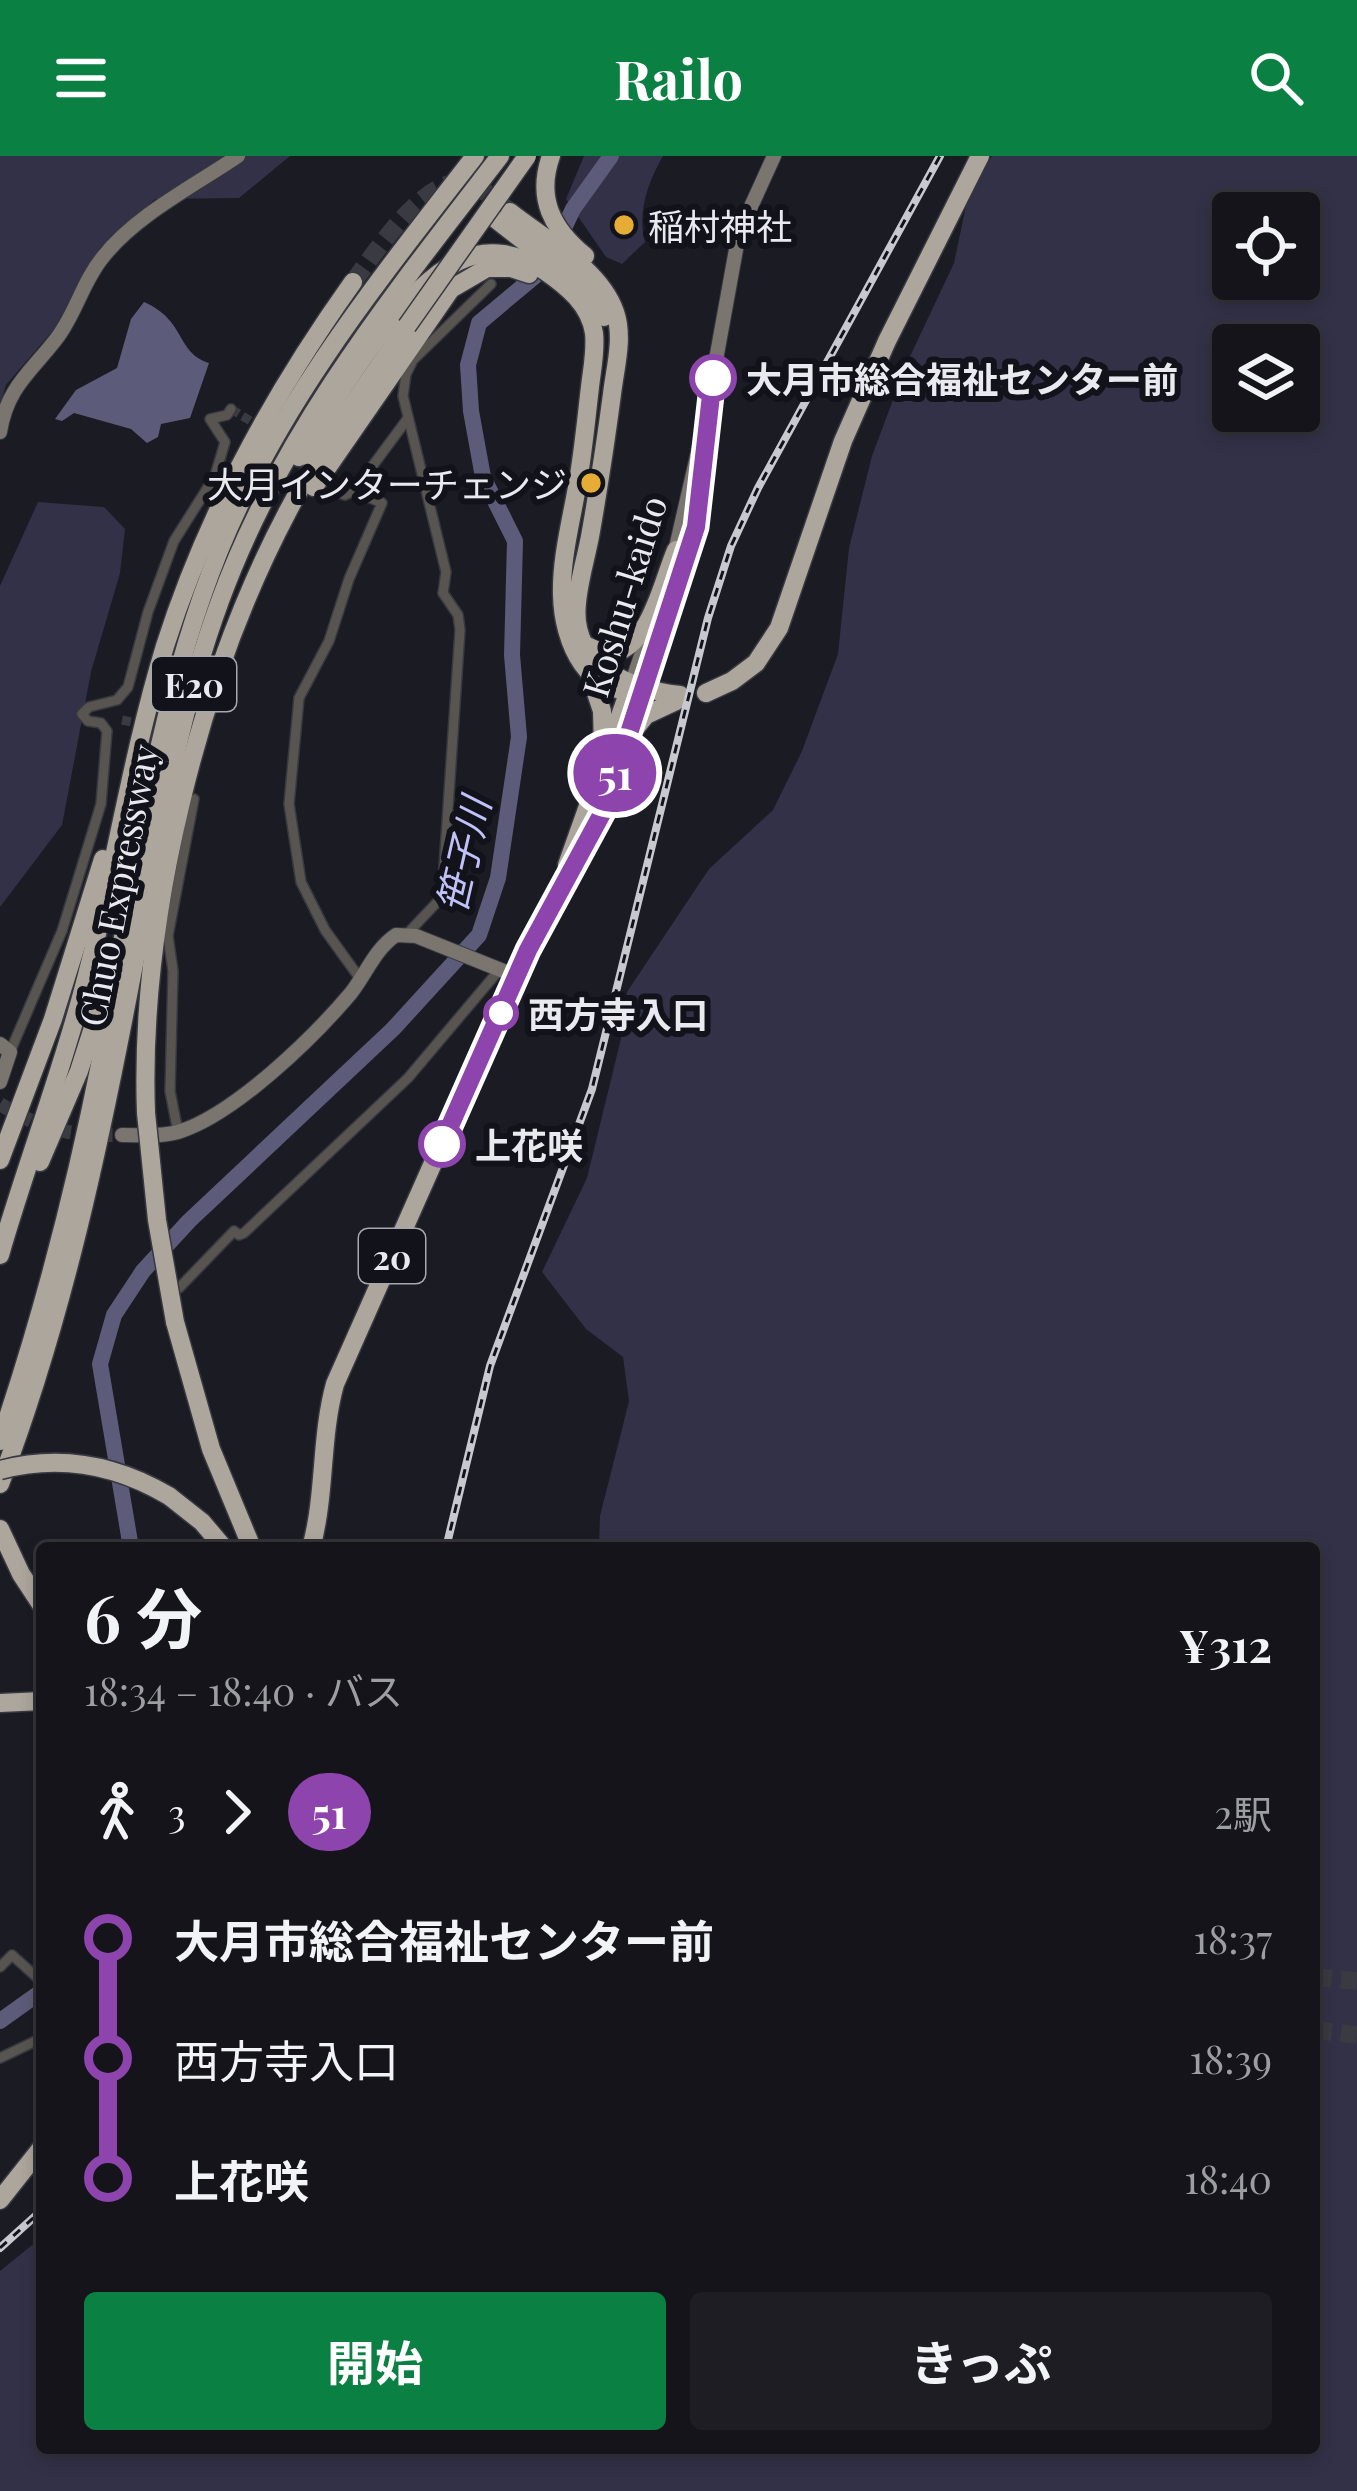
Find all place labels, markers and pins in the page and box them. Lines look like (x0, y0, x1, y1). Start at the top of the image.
place label: 稲村神社 (648, 201, 792, 249)
marker: 稲村神社 (611, 212, 637, 238)
place label: 大月市総合福祉センター前 (746, 354, 1178, 402)
marker: 大月市総合福祉センター前 (691, 356, 735, 400)
place label: 大月インターチェンジ (207, 459, 567, 507)
marker: 大月インターチェンジ (578, 470, 604, 496)
place label: 西方寺入口 (528, 989, 708, 1037)
marker: 西方寺入口 (485, 997, 517, 1029)
place label: 上花咲 (475, 1120, 583, 1168)
marker: 上花咲 (420, 1122, 464, 1166)

